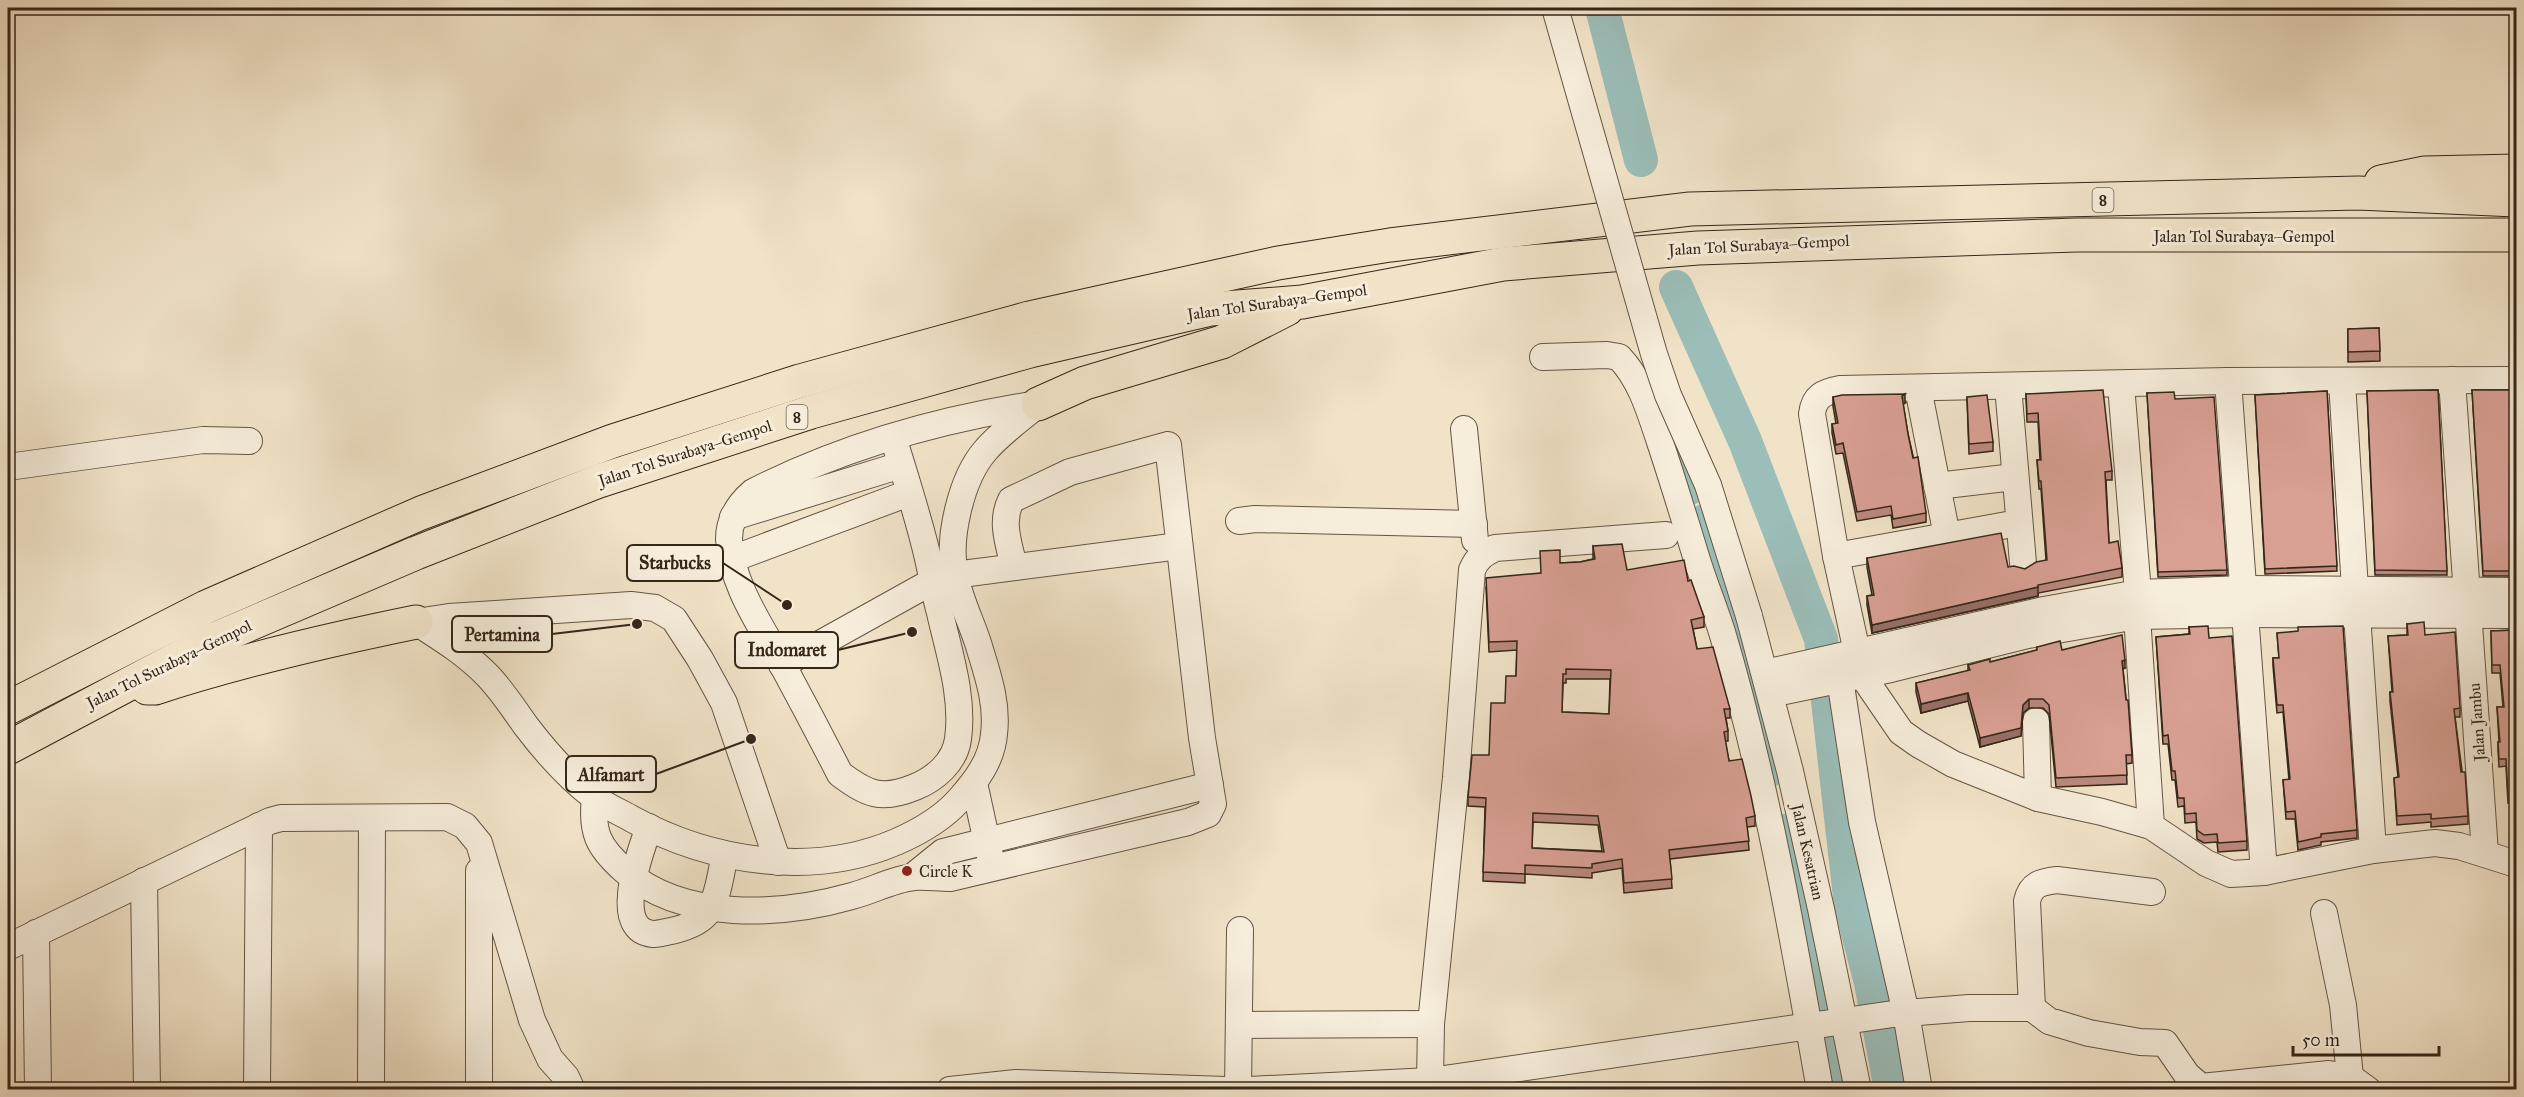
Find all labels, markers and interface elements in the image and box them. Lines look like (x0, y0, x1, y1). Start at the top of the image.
road number: 8 (2092, 188, 2114, 212)
street label: Jalan Tol Surabaya–Gempol (2151, 227, 2335, 247)
street label: Jalan Tol Surabaya–Gempol (1666, 231, 1851, 260)
street label: Jalan Tol Surabaya–Gempol (1184, 280, 1369, 325)
road number: 8 (786, 405, 808, 429)
street label: Jalan Tol Surabaya–Gempol (594, 416, 775, 492)
callout: Starbucks (627, 545, 723, 581)
text: Starbucks (639, 552, 711, 574)
street label: Jalan Tol Surabaya–Gempol (82, 615, 256, 714)
callout: Pertamina (452, 616, 552, 652)
text: Pertamina (464, 624, 540, 646)
callout: Indomaret (735, 632, 838, 668)
text: Indomaret (748, 639, 827, 661)
street label: Jalan Jambu (2465, 682, 2490, 764)
callout: Alfamart (566, 756, 656, 792)
text: Alfamart (577, 764, 645, 786)
street label: Jalan Kesatrian (1786, 800, 1828, 902)
place label: Circle K (919, 862, 973, 881)
marker: Circle K (900, 864, 914, 878)
scale bar (2293, 1019, 2438, 1057)
text: 50 m (2302, 1029, 2340, 1051)

